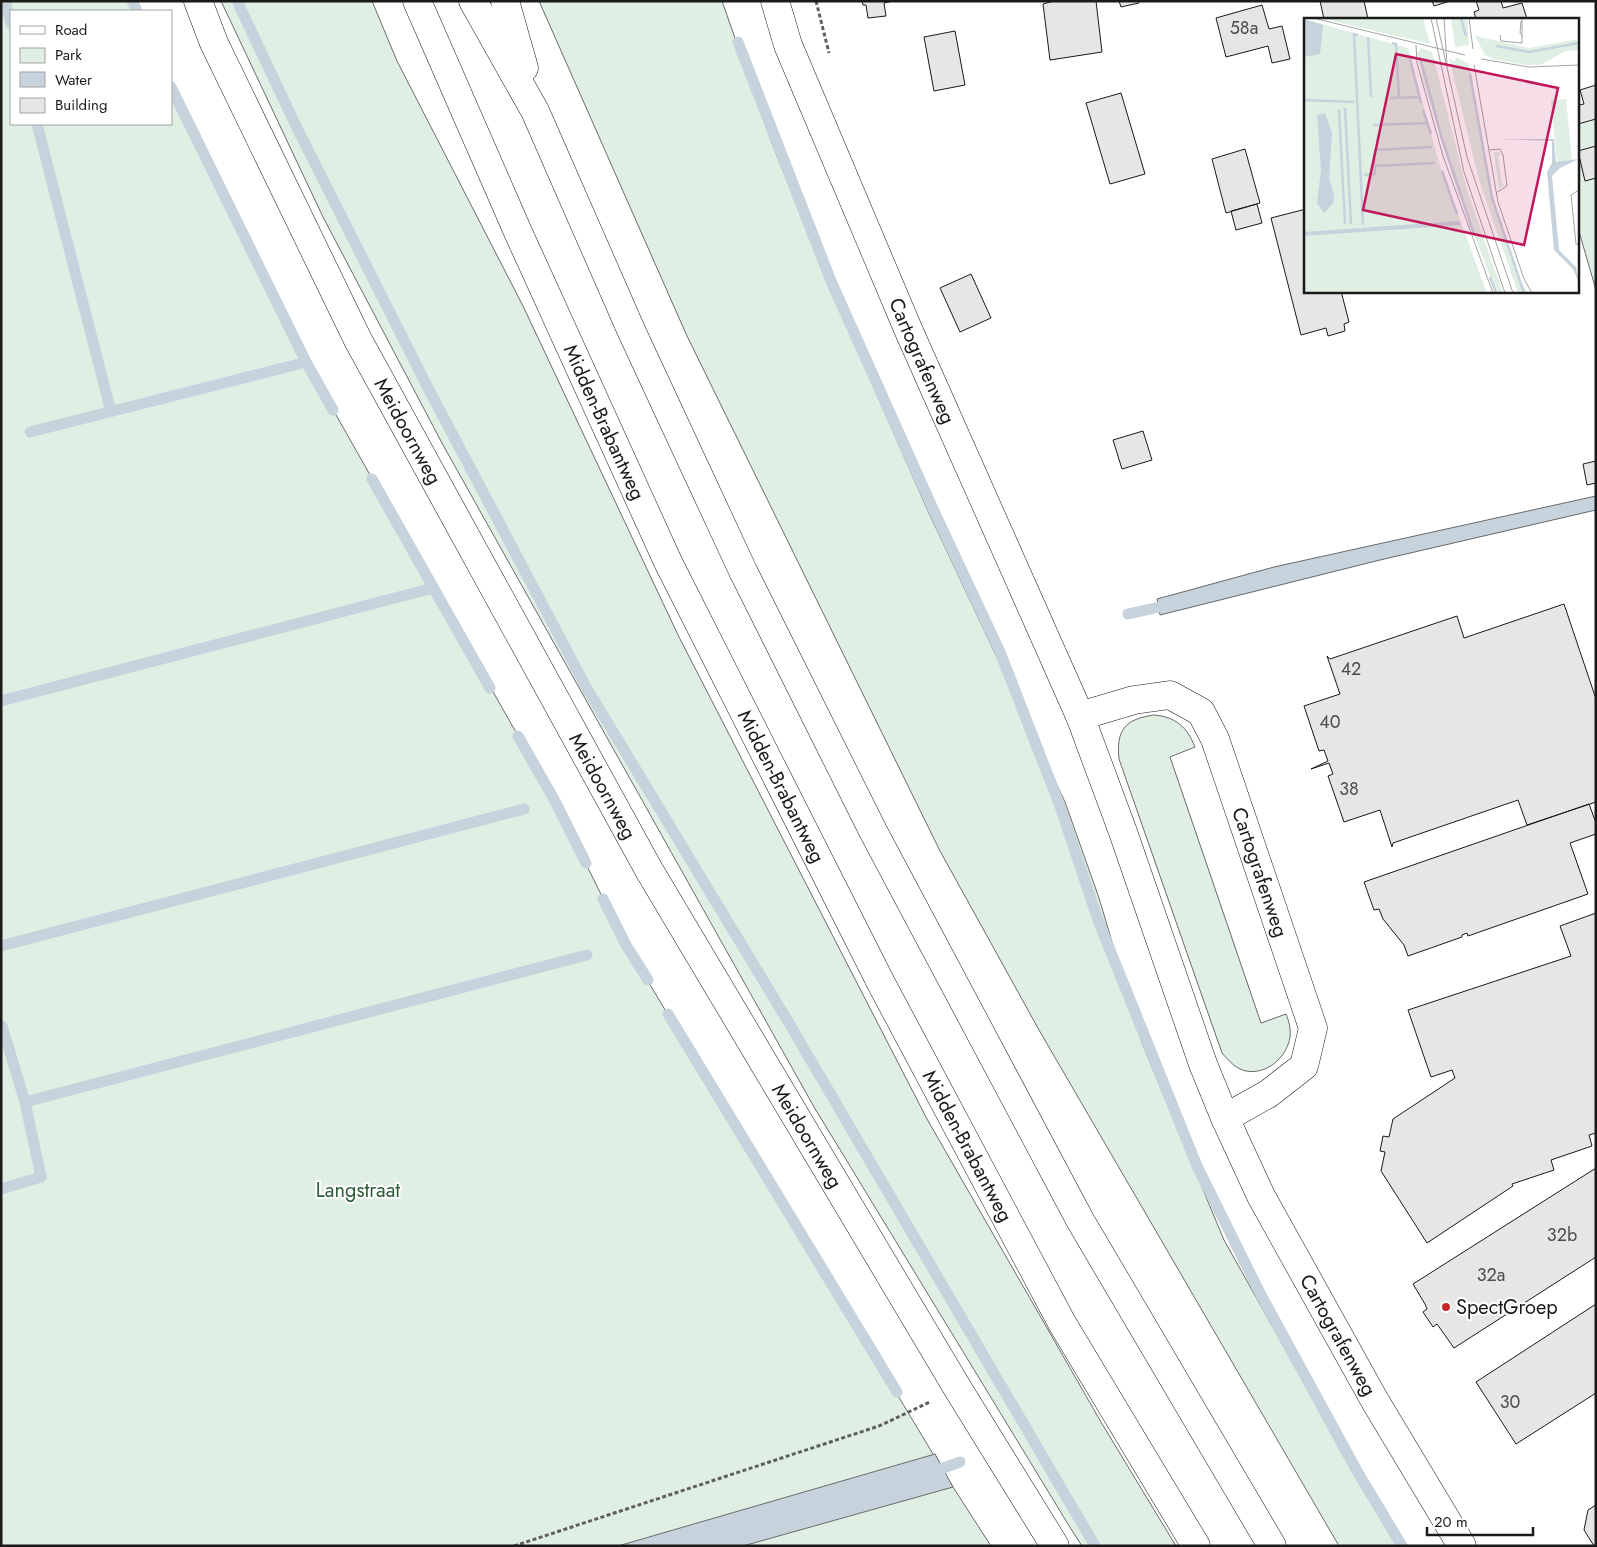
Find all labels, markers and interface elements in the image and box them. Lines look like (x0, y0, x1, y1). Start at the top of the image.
legend (10, 10, 172, 125)
house number: 58a (1230, 15, 1258, 41)
inset map (1304, 18, 1580, 292)
text: Road (55, 19, 87, 41)
text: Park (55, 44, 82, 66)
text: Water (55, 69, 93, 91)
text: Building (55, 94, 107, 116)
street label: Cartografenweg (881, 293, 962, 429)
street label: Midden-Brabantweg (556, 340, 652, 505)
street label: Meidoornweg (367, 373, 449, 490)
house number: 42 (1341, 656, 1361, 682)
street label: Midden-Brabantweg (730, 705, 832, 868)
house number: 40 (1319, 709, 1341, 735)
street label: Meidoornweg (562, 728, 643, 845)
house number: 38 (1339, 776, 1359, 802)
street label: Cartografenweg (1224, 804, 1295, 941)
street label: Midden-Brabantweg (915, 1065, 1020, 1227)
street label: Meidoornweg (764, 1078, 849, 1194)
park label: Langstraat (316, 1176, 400, 1205)
house number: 32b (1547, 1222, 1577, 1248)
house number: 32a (1477, 1262, 1505, 1288)
street label: Cartografenweg (1292, 1269, 1383, 1401)
place label: SpectGroep (1456, 1293, 1558, 1322)
marker: SpectGroep (1440, 1301, 1452, 1313)
house number: 30 (1500, 1389, 1521, 1415)
scale bar (1427, 1504, 1533, 1536)
text: 20 m (1434, 1511, 1468, 1533)

